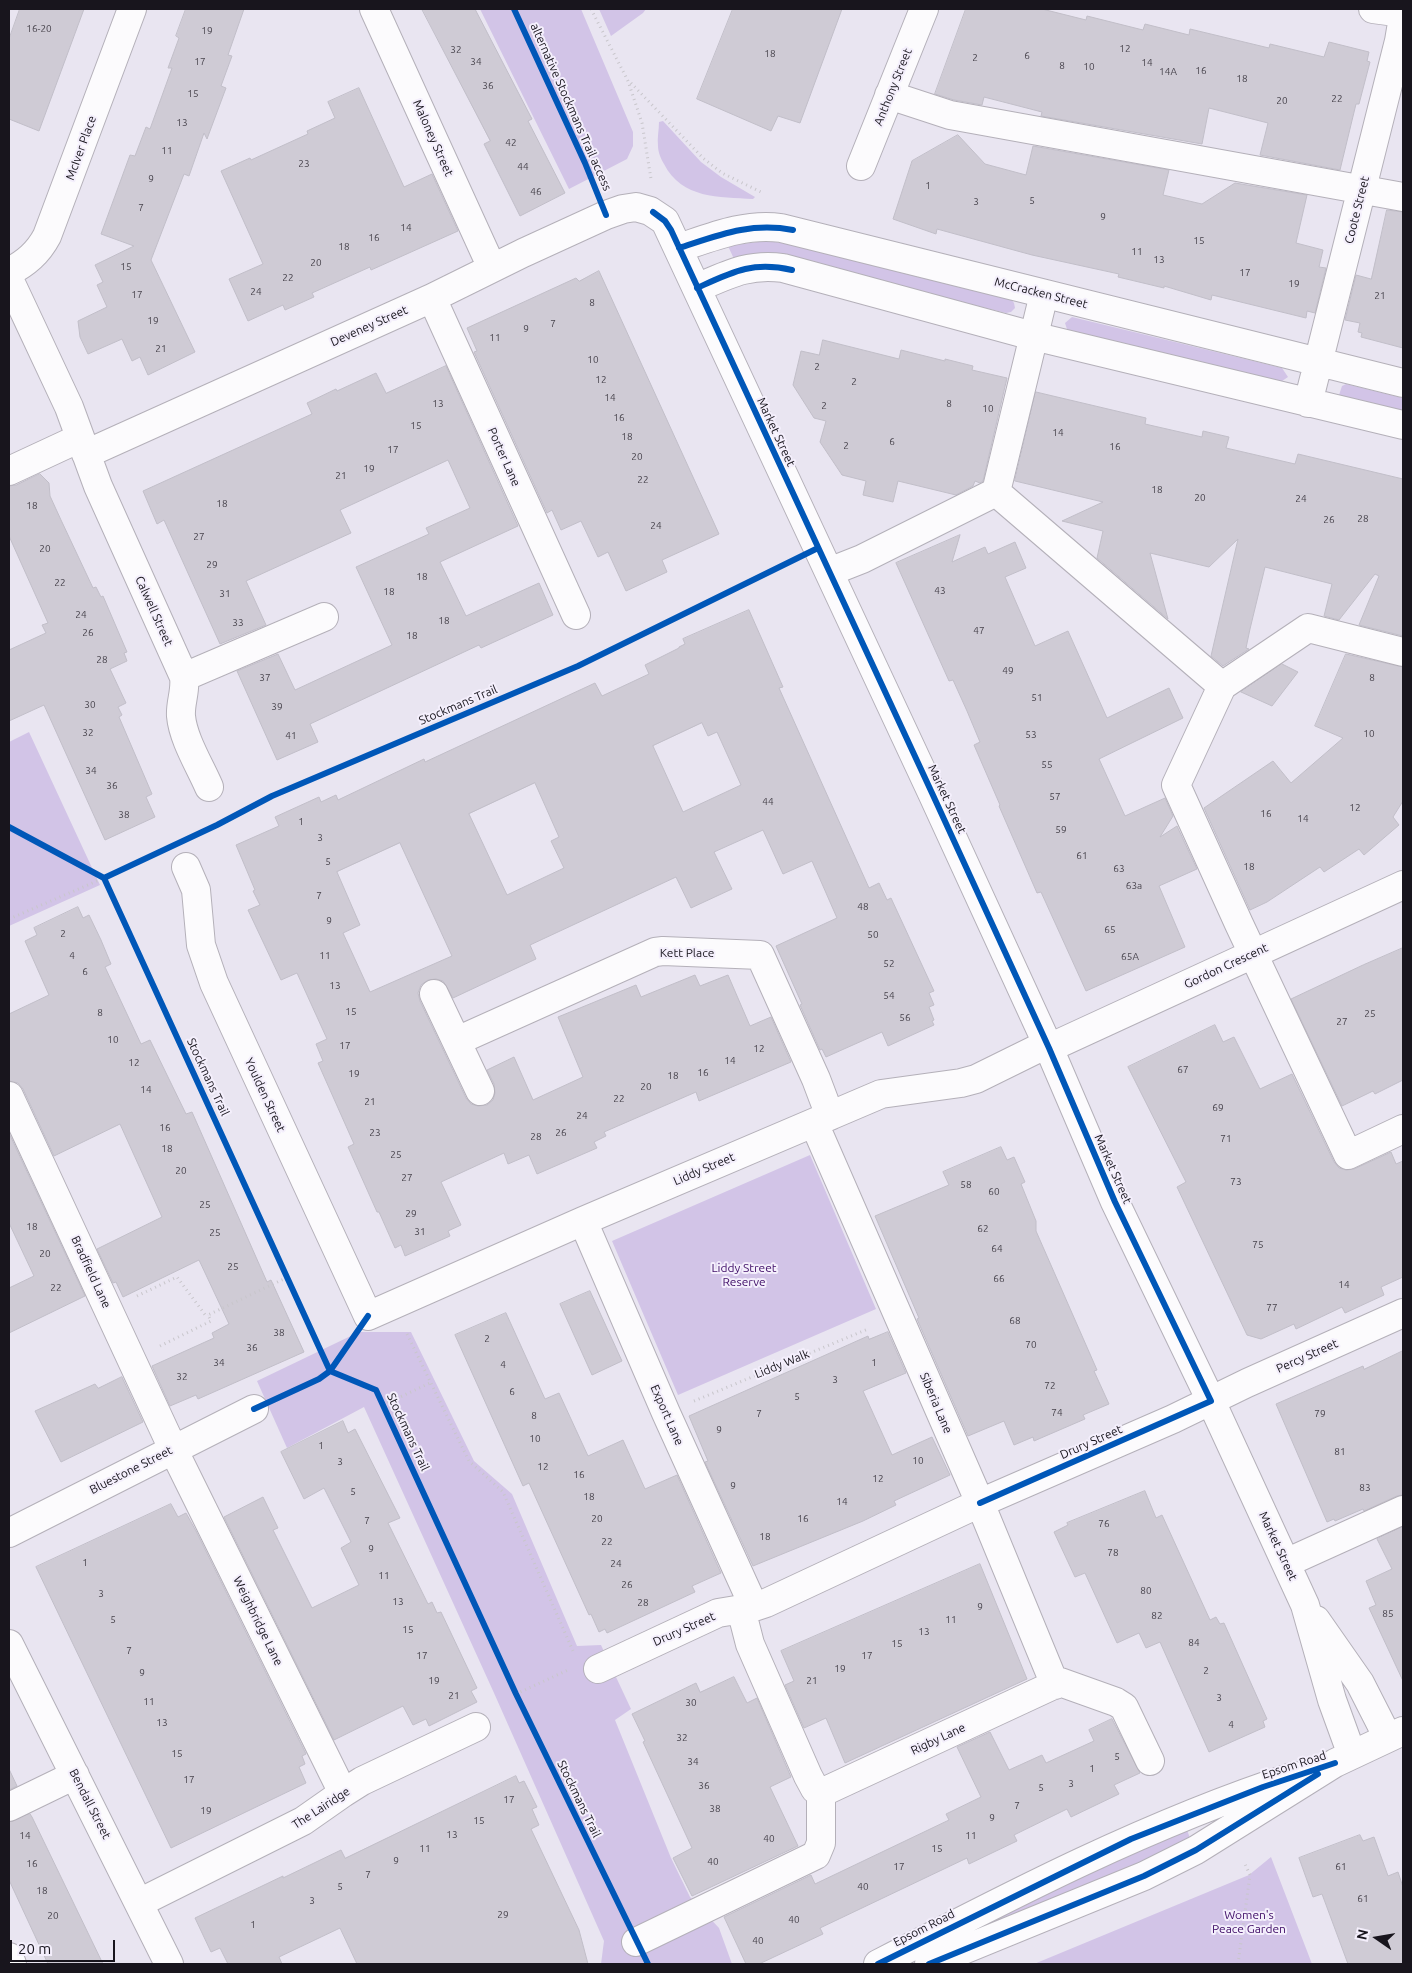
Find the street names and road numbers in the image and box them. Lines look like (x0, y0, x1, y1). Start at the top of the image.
street label: alternative Stockmans Trail access (527, 21, 615, 193)
street label: Anthony Street (871, 46, 915, 128)
street label: Maloney Street (410, 97, 456, 179)
street label: McIver Place (63, 114, 99, 182)
street label: Coote Street (1342, 175, 1372, 245)
street label: McCracken Street (993, 274, 1089, 312)
street label: Deveney Street (328, 303, 410, 349)
street label: Market Street (754, 395, 798, 469)
street label: Porter Lane (485, 425, 523, 489)
street label: Calwell Street (132, 574, 176, 648)
street label: Stockmans Trail (417, 682, 499, 728)
street label: Market Street (925, 762, 969, 836)
street label: Gordon Crescent (1182, 940, 1270, 992)
street label: Kett Place (660, 946, 714, 960)
street label: Stockmans Trail (184, 1036, 232, 1118)
street label: Youlden Street (242, 1056, 288, 1134)
street label: Market Street (1091, 1132, 1135, 1206)
street label: Liddy Street (671, 1150, 737, 1188)
street label: Bradfield Lane (68, 1234, 114, 1310)
street label: Percy Street (1274, 1336, 1340, 1376)
street label: Liddy Walk (752, 1346, 812, 1382)
street label: Siberia Lane (917, 1370, 955, 1436)
street label: Export Lane (647, 1383, 687, 1447)
street label: Stockmans Trail (384, 1391, 432, 1473)
street label: Drury Street (1058, 1422, 1124, 1462)
street label: Bluestone Street (87, 1443, 175, 1497)
street label: Market Street (1256, 1509, 1300, 1583)
street label: Weighbridge Lane (230, 1574, 286, 1668)
street label: Drury Street (651, 1609, 717, 1649)
street label: Rigby Lane (908, 1720, 968, 1758)
street label: Epsom Road (1260, 1748, 1328, 1782)
street label: Stockmans Trail (554, 1758, 604, 1840)
street label: Bendall Street (66, 1767, 114, 1841)
street label: The Lairidge (289, 1784, 353, 1832)
street label: Epsom Road (891, 1906, 957, 1950)

